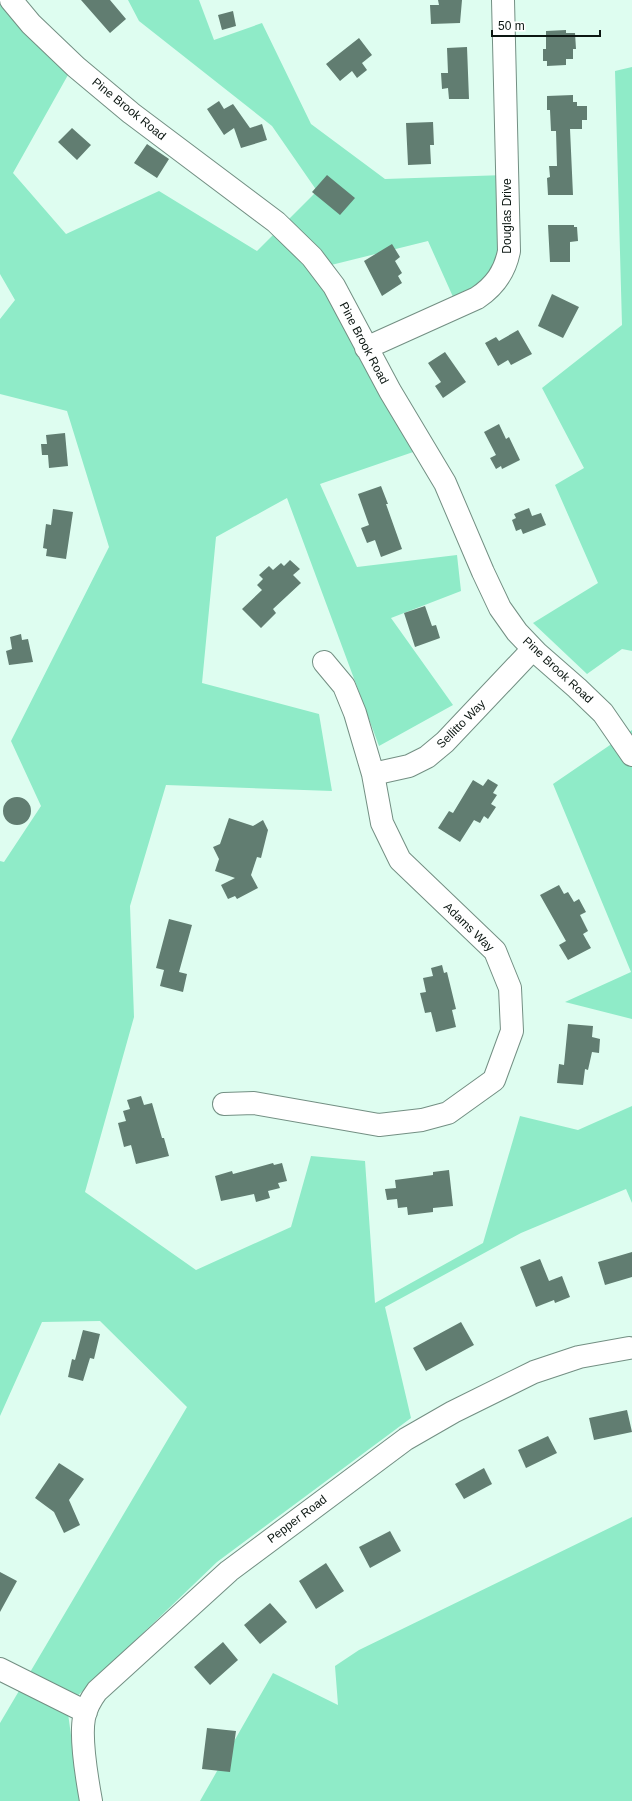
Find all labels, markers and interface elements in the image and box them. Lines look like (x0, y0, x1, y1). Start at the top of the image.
scale bar (492, 12, 600, 38)
text: 50 m (498, 19, 525, 33)
street label: Pine Brook Road (89, 75, 169, 143)
street label: Douglas Drive (500, 178, 514, 254)
street label: Pine Brook Road (337, 300, 391, 386)
street label: Pine Brook Road (520, 634, 596, 706)
street label: Sellitto Way (434, 697, 488, 751)
street label: Adams Way (441, 900, 497, 954)
street label: Pepper Road (265, 1492, 329, 1546)

